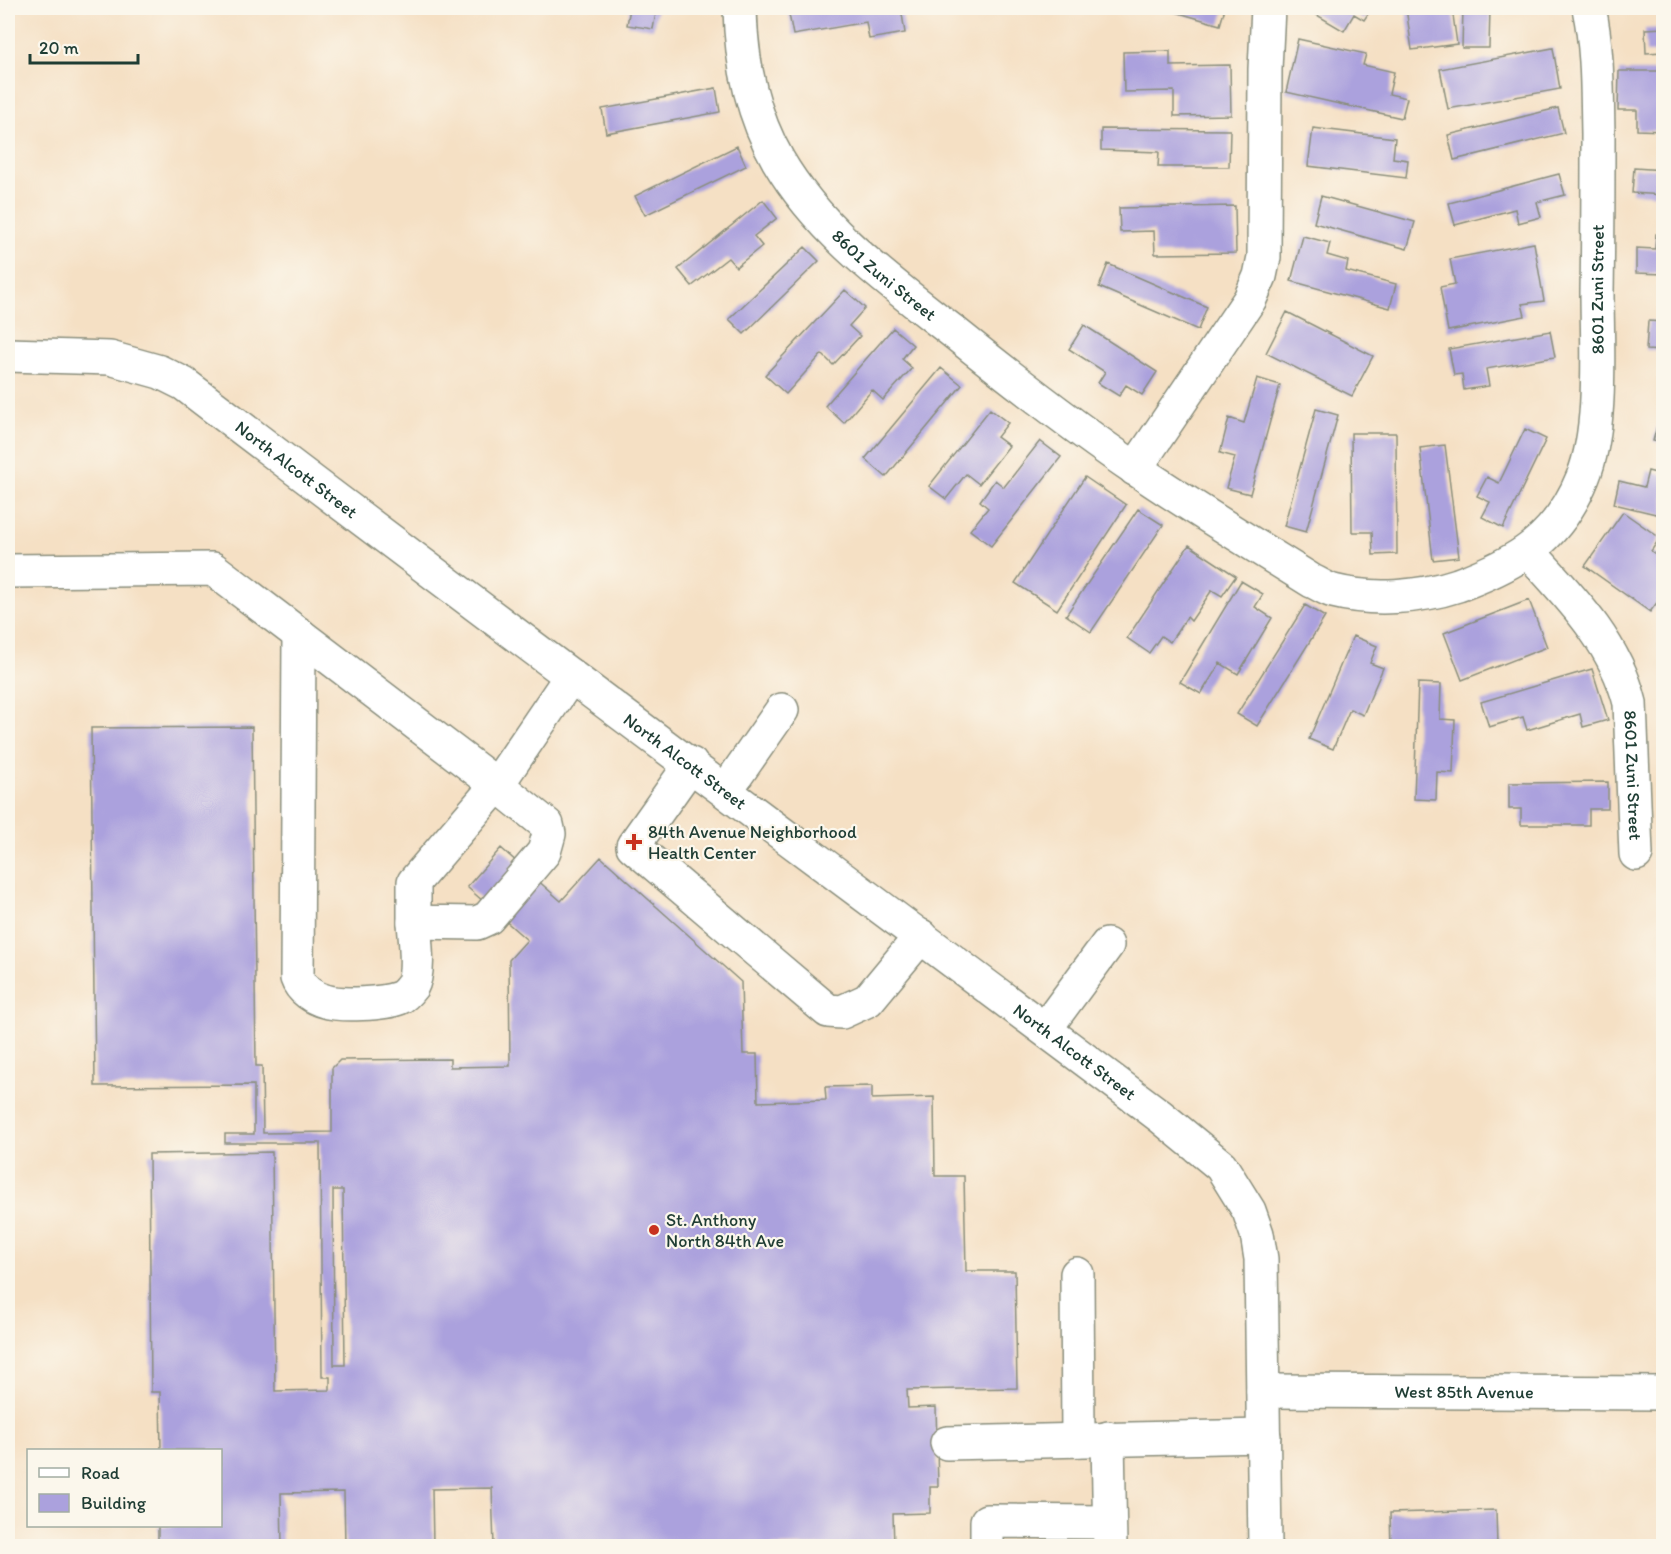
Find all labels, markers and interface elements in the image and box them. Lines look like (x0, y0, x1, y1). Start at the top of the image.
scale bar (30, 27, 138, 65)
text: 20 m (39, 37, 79, 59)
street label: 8601 Zuni Street (1586, 224, 1609, 354)
street label: 8601 Zuni Street (827, 225, 941, 326)
street label: North Alcott Street (231, 416, 362, 523)
street label: North Alcott Street (619, 708, 751, 815)
street label: 8601 Zuni Street (1619, 710, 1646, 841)
place label: 84th Avenue Neighborhood Health Center (648, 821, 857, 864)
marker: 84th Avenue Neighborhood Health Center (625, 833, 643, 851)
street label: North Alcott Street (1009, 999, 1141, 1105)
place label: St. Anthony North 84th Ave (666, 1209, 784, 1252)
marker: St. Anthony North 84th Ave (647, 1223, 661, 1237)
street label: West 85th Avenue (1394, 1381, 1534, 1403)
legend (27, 1449, 222, 1527)
text: Road (81, 1462, 120, 1484)
text: Building (81, 1492, 147, 1514)

